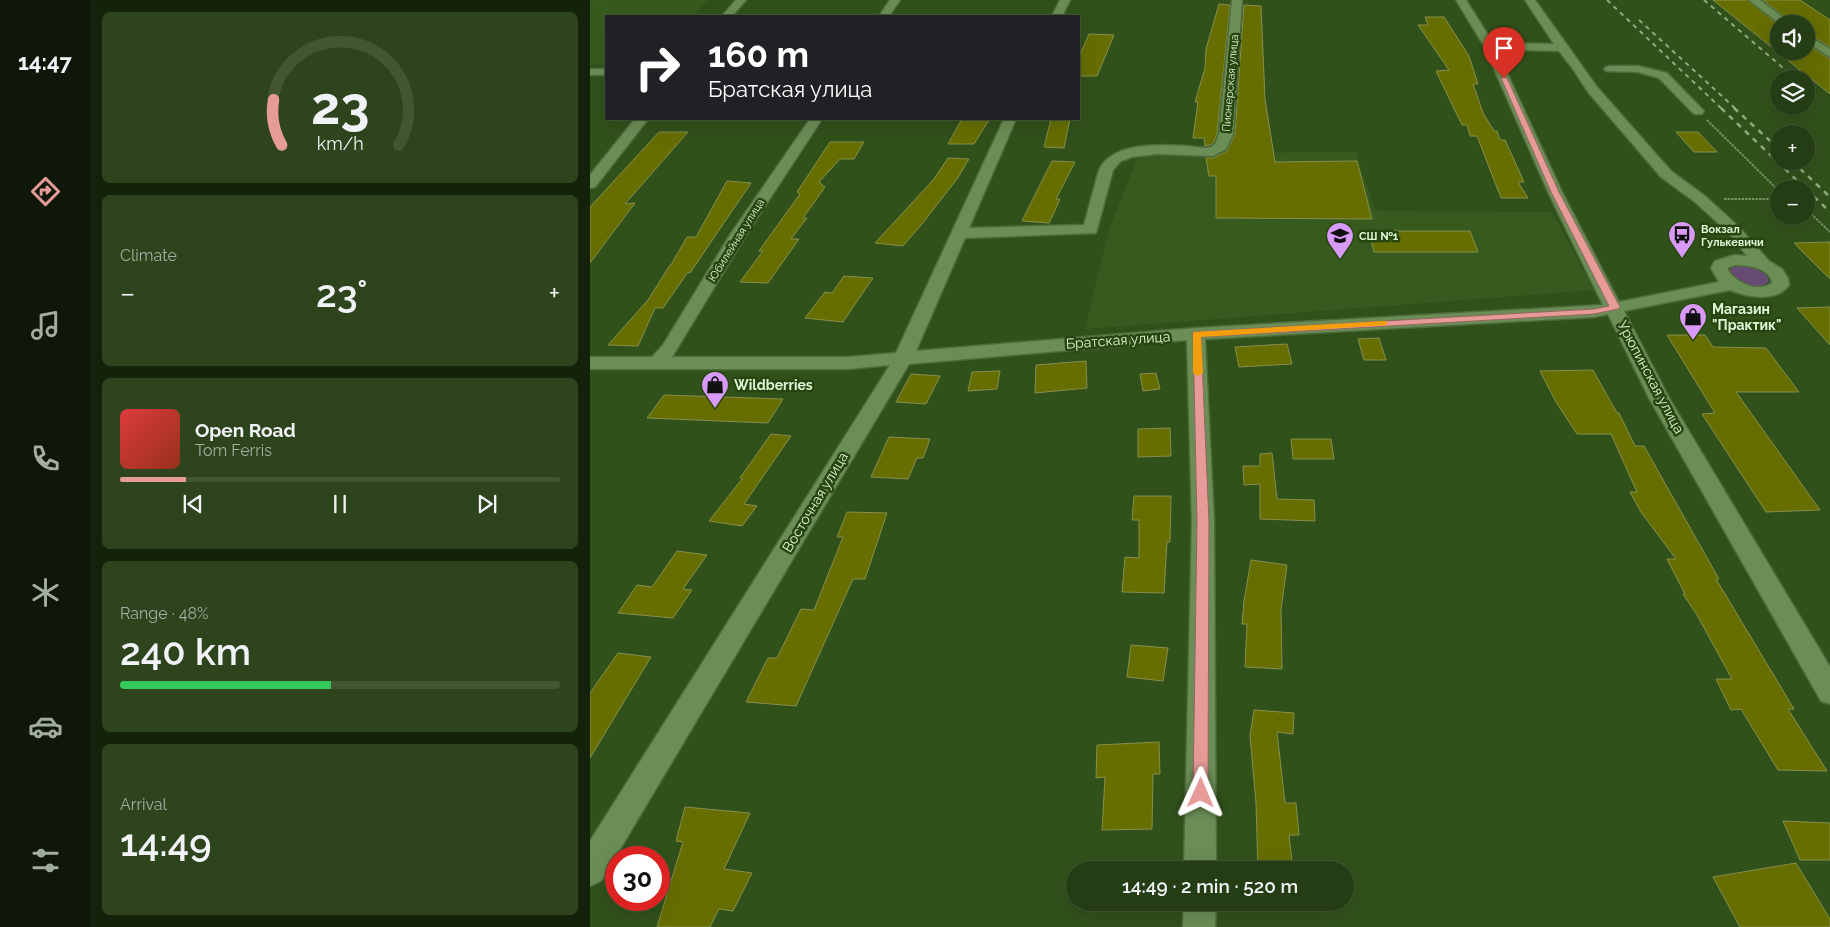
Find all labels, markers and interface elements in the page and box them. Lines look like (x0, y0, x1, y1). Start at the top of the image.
map controls (1770, 15, 1815, 225)
button: sound (1770, 15, 1815, 60)
pin (1483, 27, 1525, 78)
text: 160 m (708, 34, 809, 75)
street label: Пионерская улица (1220, 34, 1241, 132)
icon: arrive (1490, 34, 1518, 62)
icon: right (625, 35, 690, 100)
text: 14:47 (18, 49, 72, 75)
button: layers (1770, 70, 1815, 115)
text: 23 (311, 75, 369, 136)
text: Братская улица (708, 76, 872, 102)
button: + (1770, 125, 1815, 170)
text: km/h (316, 133, 364, 154)
icon: directions (28, 174, 63, 209)
button: − (1770, 180, 1815, 225)
street label: Юбилейная улица (706, 197, 767, 284)
bus stop icon: Вокзал Гулькевичи (1667, 220, 1697, 259)
school or university icon: СШ №1 (1325, 221, 1355, 260)
place label: Вокзал Гулькевичи (1701, 223, 1764, 249)
place label: СШ №1 (1359, 230, 1399, 243)
text: Climate (120, 246, 177, 265)
text: 23° (316, 271, 368, 316)
text: − (120, 277, 135, 310)
text: + (548, 277, 560, 310)
place label: Магазин "Практик" (1712, 301, 1782, 333)
shop icon: Магазин "Практик" (1678, 302, 1708, 341)
icon: music (28, 308, 63, 343)
street label: Урюпинская улица (1615, 318, 1687, 436)
street label: Братская улица (1065, 328, 1171, 352)
shop icon: Wildberries (700, 370, 730, 409)
place label: Wildberries (734, 377, 813, 393)
text: Open Road (195, 419, 296, 441)
icon: phone (28, 441, 63, 476)
text: Tom Ferris (195, 441, 272, 460)
street label: Восточная улица (779, 449, 851, 555)
icon: previous (179, 490, 207, 518)
icon: pause (326, 490, 354, 518)
icon: next (473, 490, 501, 518)
icon: climate (28, 575, 63, 610)
text: Range · 48% (120, 604, 209, 623)
text: 240 km (120, 629, 251, 674)
icon: car (28, 709, 63, 744)
position arrow (1174, 766, 1226, 818)
text: Arrival (120, 795, 167, 814)
text: 14:49 (120, 820, 212, 865)
icon: filters (28, 843, 63, 878)
speed limit sign: 30 (605, 846, 670, 911)
text: 14:49 · 2 min · 520 m (1122, 875, 1298, 897)

